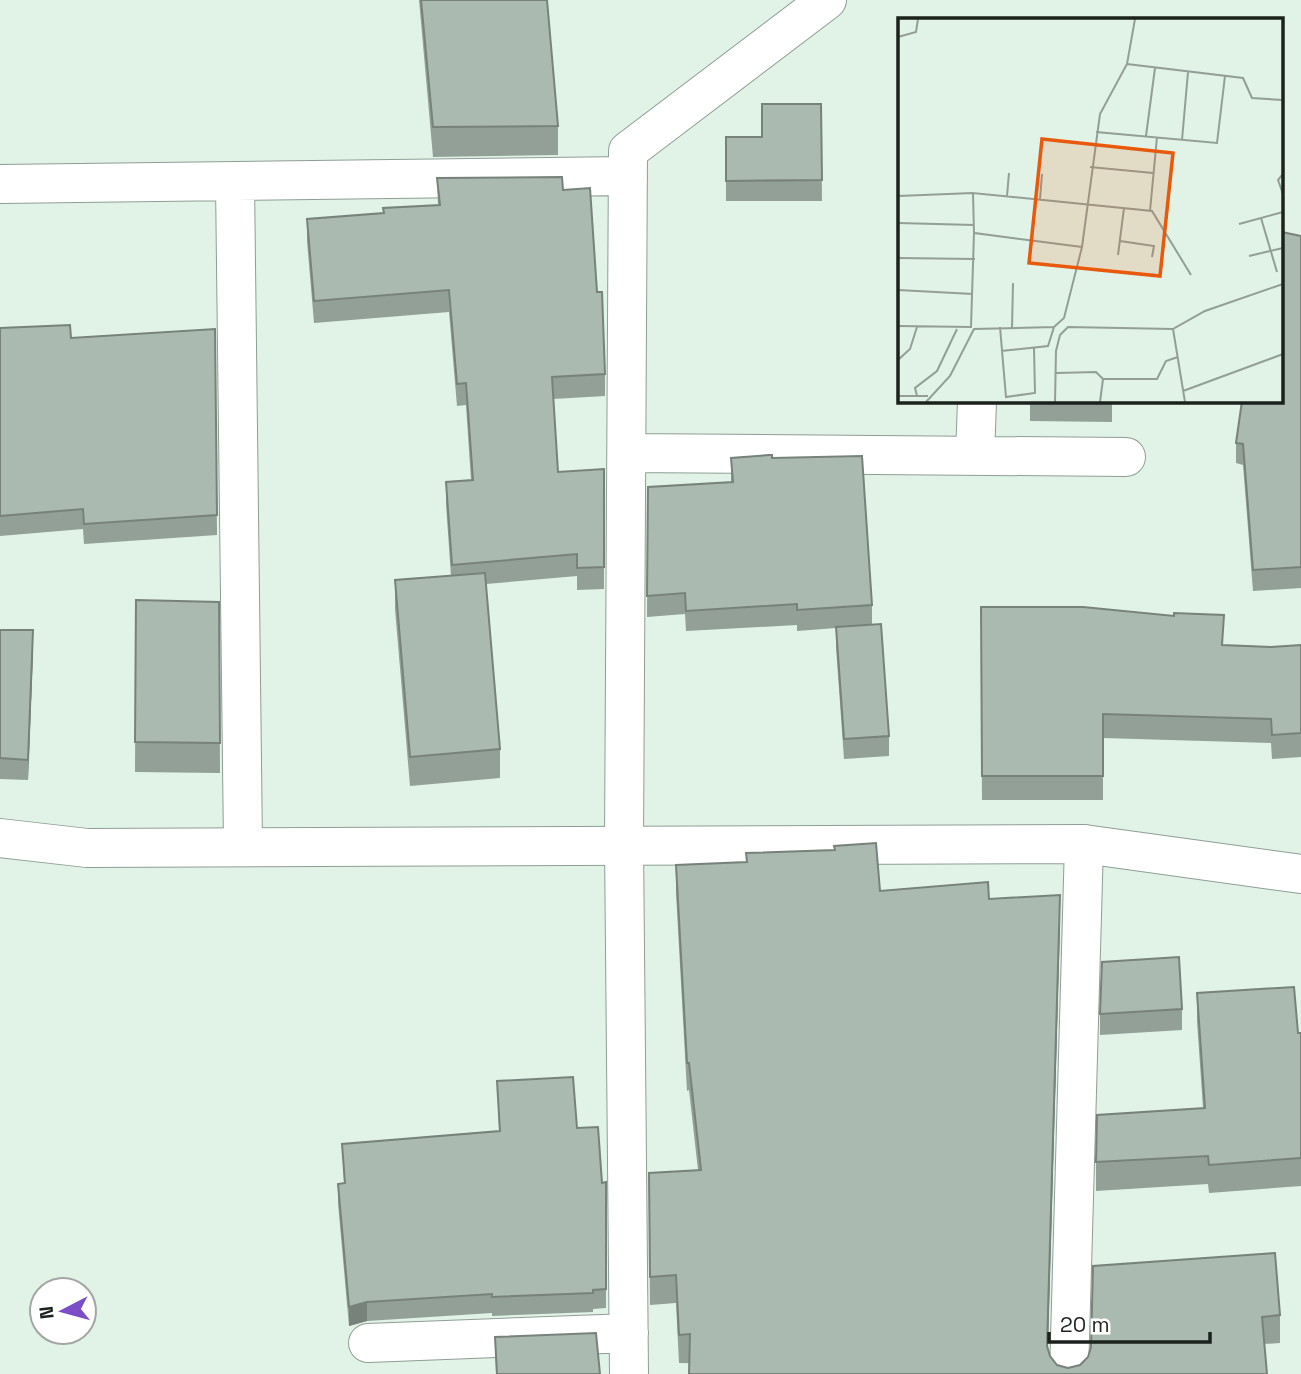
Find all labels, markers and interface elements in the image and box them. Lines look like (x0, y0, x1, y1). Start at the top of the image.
inset map (898, 18, 1284, 402)
north arrow (28, 1276, 98, 1346)
scale bar (1049, 1300, 1210, 1344)
text: N (33, 1305, 60, 1320)
text: 20 m (1060, 1311, 1110, 1338)

